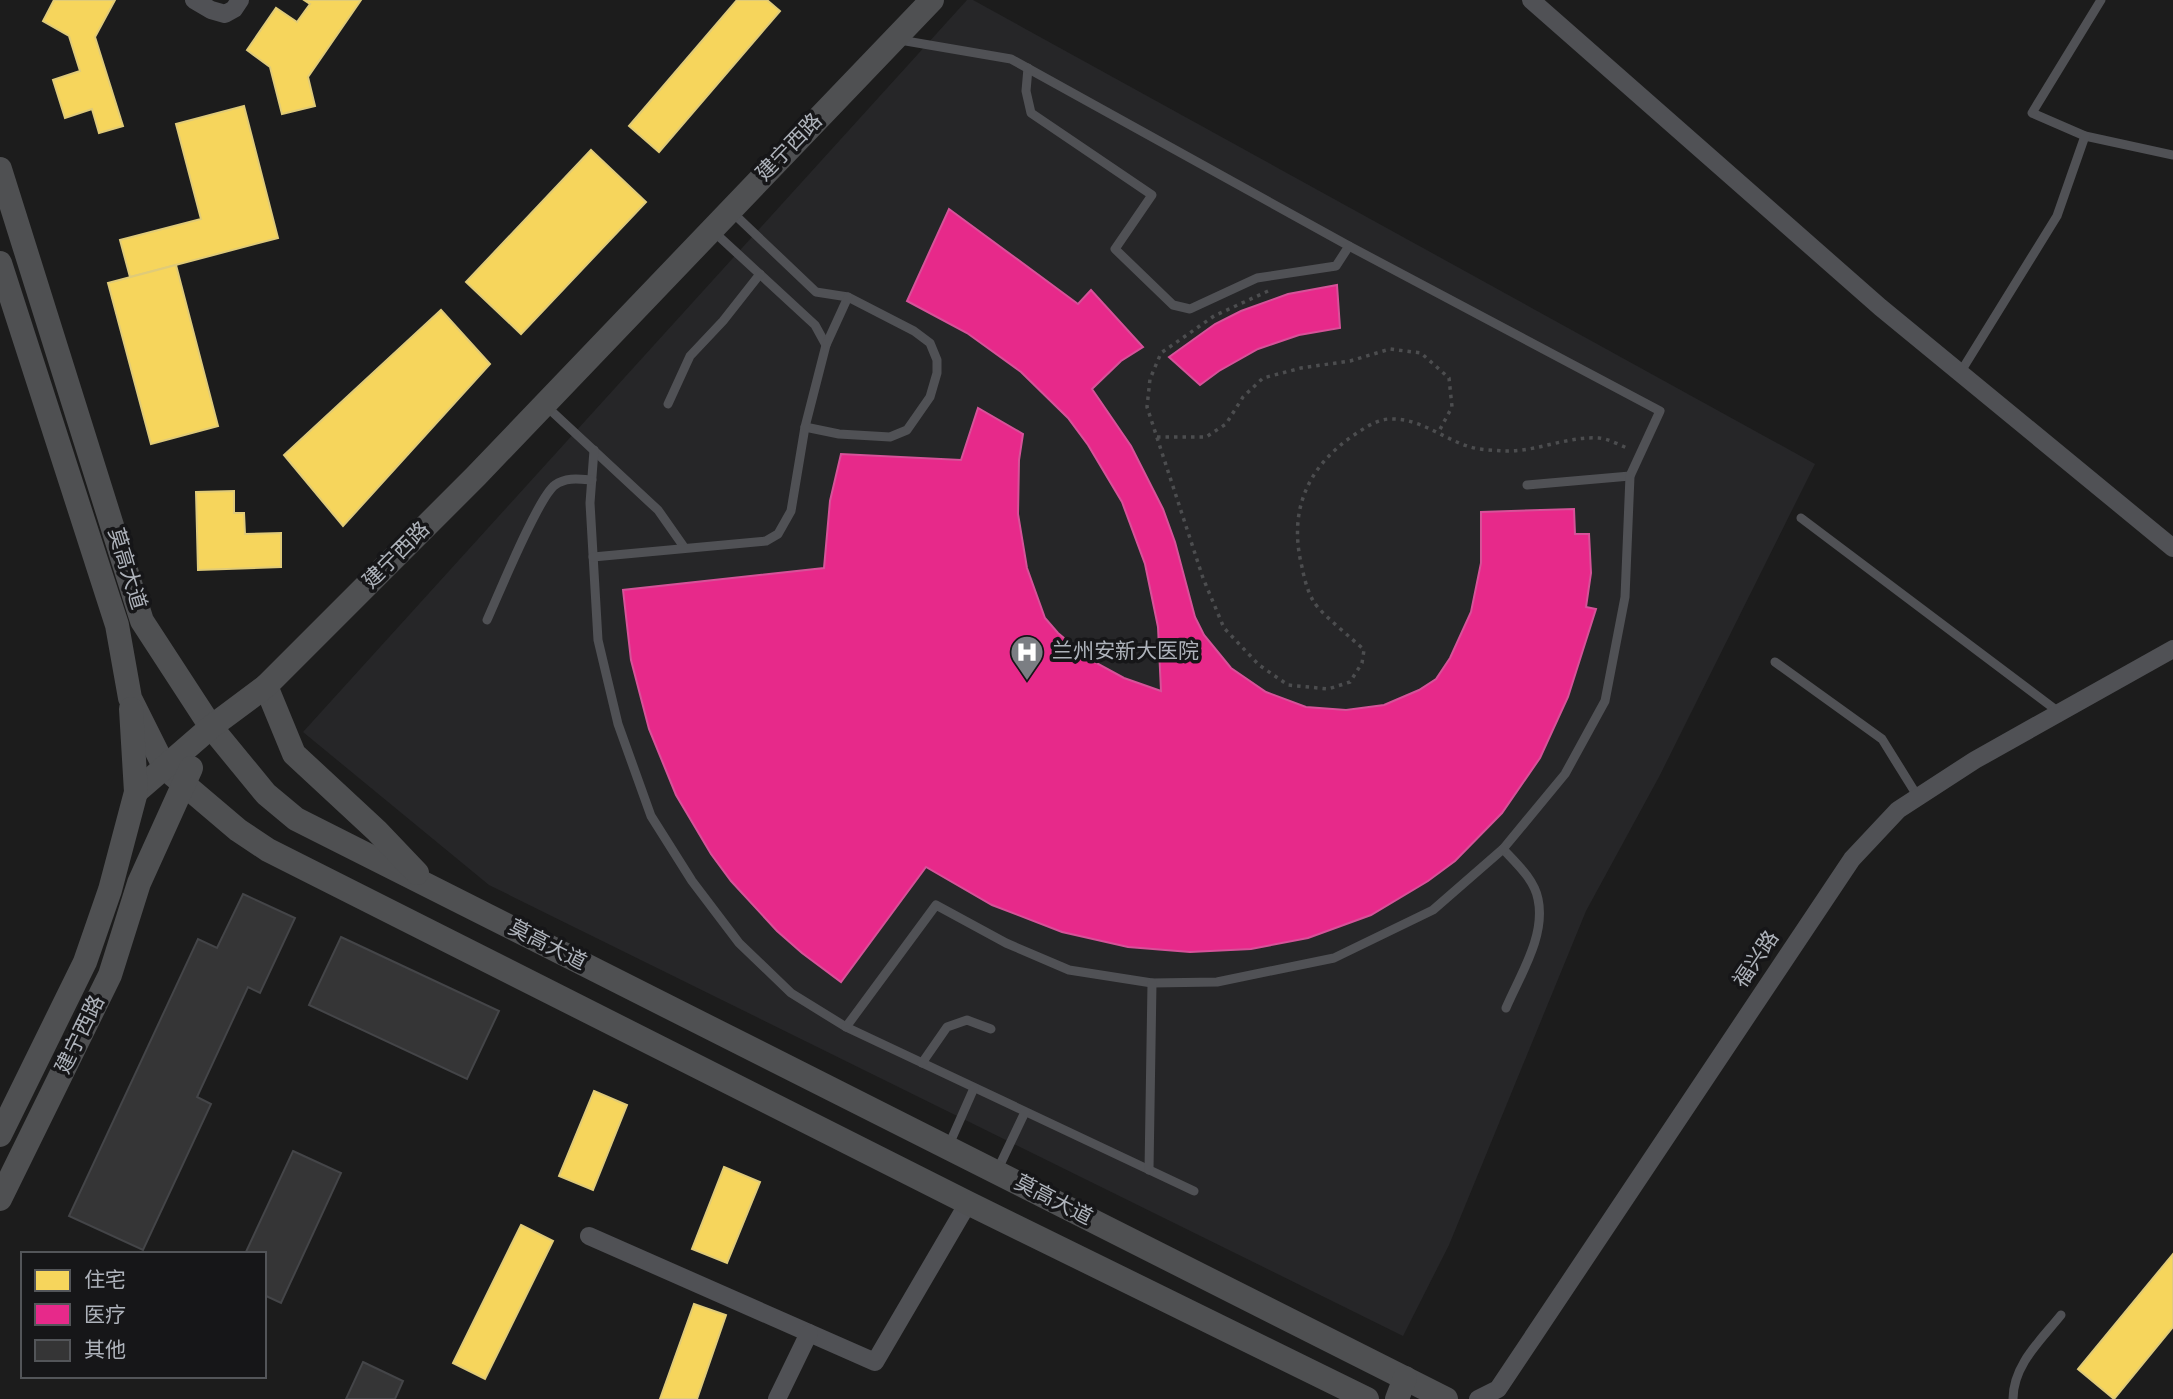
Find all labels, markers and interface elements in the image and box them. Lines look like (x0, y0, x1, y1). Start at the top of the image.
street label: 建宁西路 (751, 108, 829, 188)
street label: 建宁西路 (358, 517, 436, 595)
street label: 莫高大道 (101, 525, 151, 613)
hospital icon: 兰州安新大医院 (1008, 633, 1046, 682)
place label: 兰州安新大医院 (1052, 639, 1199, 666)
street label: 莫高大道 (503, 915, 591, 977)
street label: 福兴路 (1728, 926, 1786, 994)
street label: 建宁西路 (50, 991, 112, 1079)
street label: 莫高大道 (1009, 1170, 1097, 1232)
legend (21, 1252, 266, 1378)
text: 住宅 (84, 1268, 126, 1295)
text: 医疗 (84, 1303, 126, 1330)
text: 其他 (84, 1338, 126, 1365)

